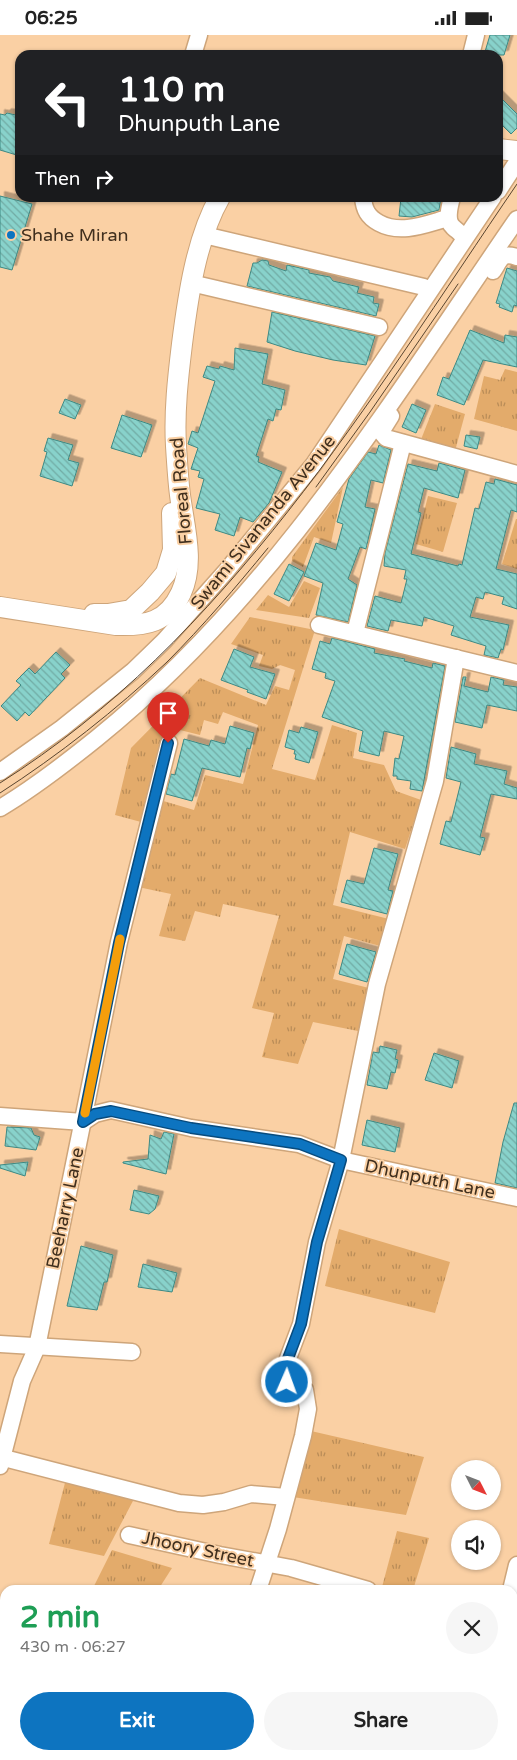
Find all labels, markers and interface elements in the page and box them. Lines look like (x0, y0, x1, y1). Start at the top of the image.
text: 06:25 (25, 7, 78, 29)
text: 110 m (118, 69, 225, 111)
icon: left (35, 70, 100, 135)
text: Dhunputh Lane (118, 111, 280, 137)
icon: right (90, 165, 118, 193)
text: Then (35, 168, 80, 190)
place label: Shahe Miran (21, 224, 129, 246)
marker: Shahe Miran (5, 229, 17, 241)
street label: Swami Sivananda Avenue (186, 430, 340, 614)
street label: Floreal Road (165, 436, 197, 546)
pin (147, 692, 189, 743)
icon: arrive (154, 699, 182, 727)
street label: Beeharry Lane (41, 1145, 89, 1271)
street label: Dhunputh Lane (363, 1154, 497, 1204)
position arrow (260, 1355, 312, 1407)
north arrow (451, 1460, 501, 1510)
map controls (451, 1460, 501, 1570)
button: sound (451, 1520, 501, 1570)
street label: Jhoory Street (140, 1526, 256, 1572)
text: 2 min (20, 1599, 100, 1636)
button: close (446, 1602, 498, 1654)
text: 430 m · 06:27 (20, 1637, 126, 1657)
button: Exit (20, 1692, 254, 1750)
button: Share (264, 1692, 498, 1750)

